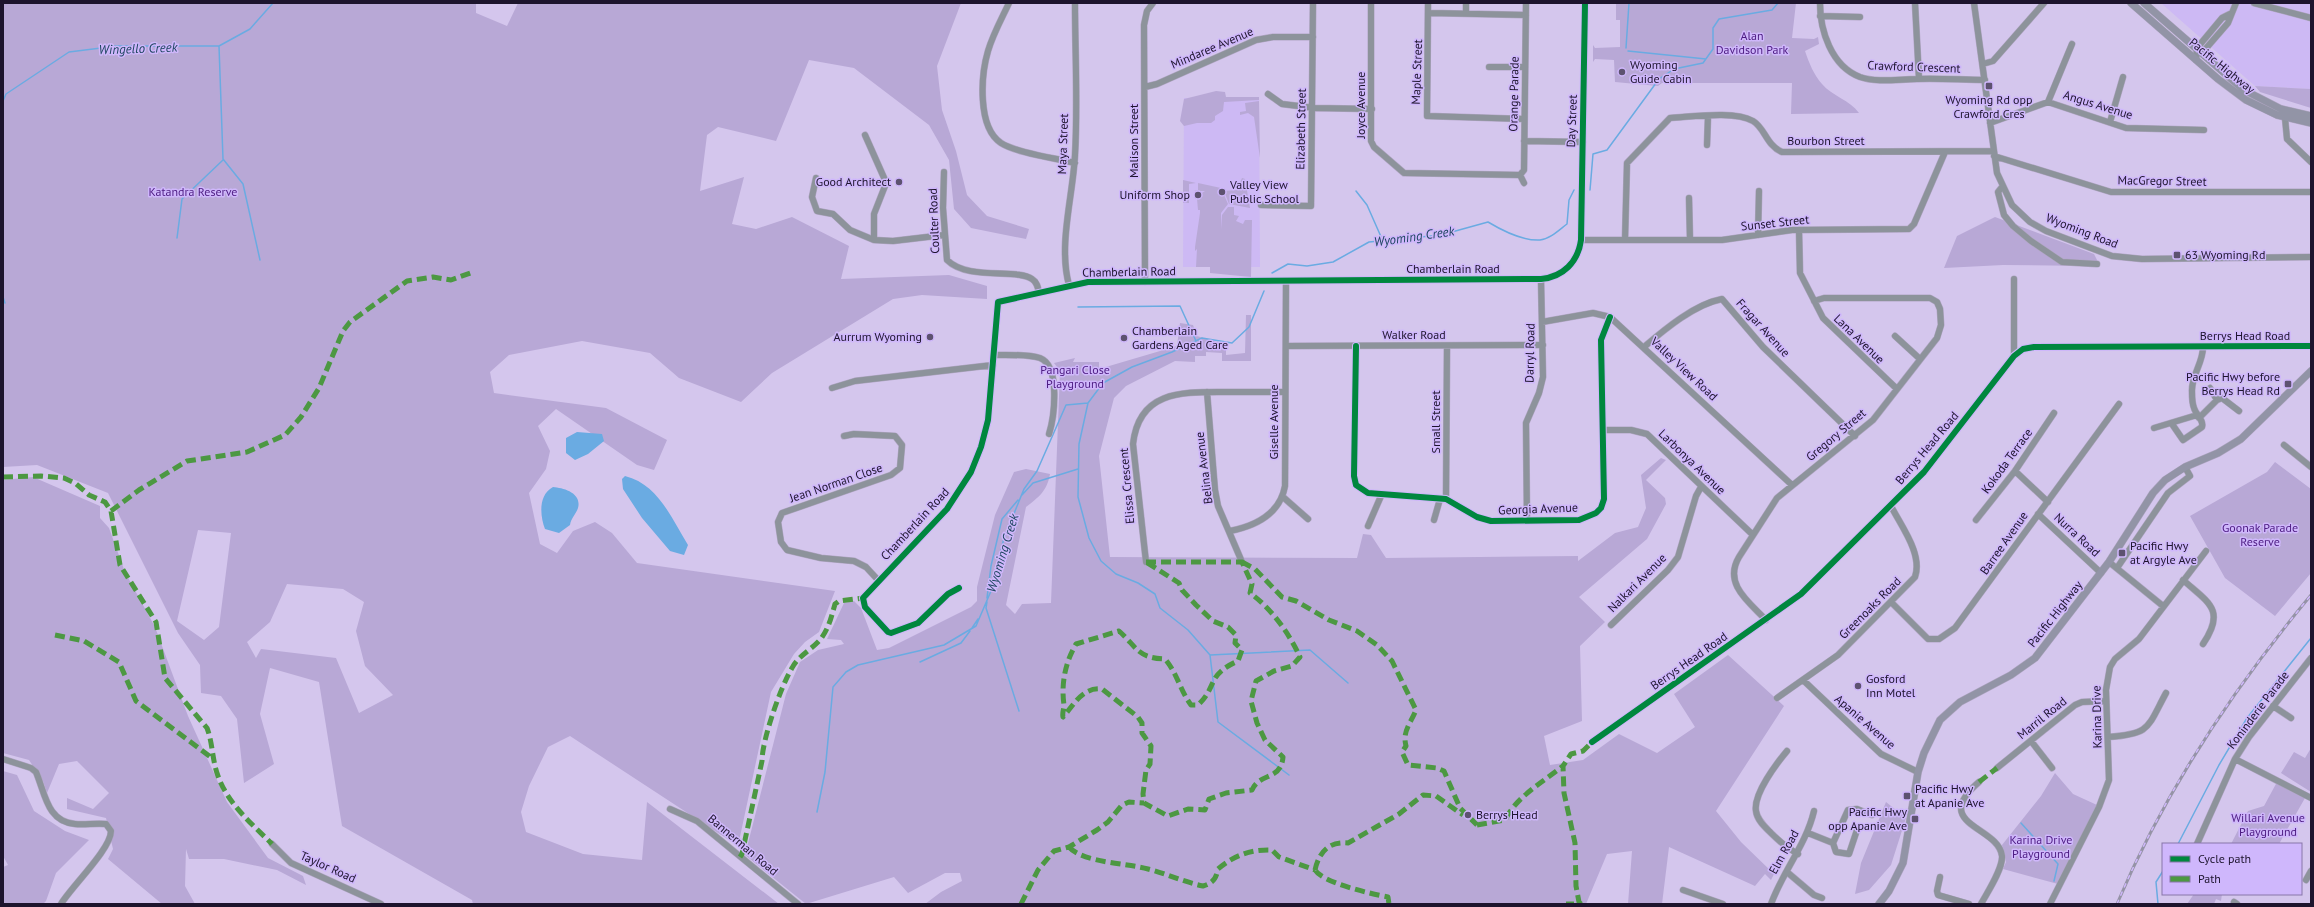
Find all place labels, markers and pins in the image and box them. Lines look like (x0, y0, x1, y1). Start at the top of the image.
place label: Wyoming Guide Cabin (1630, 57, 1692, 86)
marker: Wyoming Guide Cabin (1617, 67, 1627, 77)
marker: Wyoming Rd opp Crawford Cres (1984, 81, 1994, 91)
place label: Wyoming Rd opp Crawford Cres (1945, 92, 2033, 121)
place label: Good Architect (816, 174, 891, 189)
marker: Good Architect (894, 177, 904, 187)
place label: Valley View Public School (1229, 177, 1299, 206)
place label: Uniform Shop (1119, 187, 1190, 202)
marker: Valley View Public School (1217, 187, 1227, 197)
marker: Uniform Shop (1193, 190, 1203, 200)
place label: 63 Wyoming Rd (2185, 247, 2265, 262)
marker: 63 Wyoming Rd (2172, 250, 2182, 260)
place label: Chamberlain Gardens Aged Care (1132, 323, 1228, 352)
place label: Aurrum Wyoming (834, 329, 922, 344)
marker: Aurrum Wyoming (925, 332, 935, 342)
marker: Chamberlain Gardens Aged Care (1119, 333, 1129, 343)
place label: Pacific Hwy before Berrys Head Rd (2186, 369, 2280, 398)
marker: Pacific Hwy before Berrys Head Rd (2283, 379, 2293, 389)
place label: Pacific Hwy at Argyle Ave (2130, 538, 2197, 567)
marker: Pacific Hwy at Argyle Ave (2117, 548, 2127, 558)
place label: Gosford Inn Motel (1866, 671, 1916, 700)
marker: Gosford Inn Motel (1853, 681, 1863, 691)
place label: Pacific Hwy at Apanie Ave (1915, 781, 1984, 810)
marker: Pacific Hwy at Apanie Ave (1902, 791, 1912, 801)
place label: Pacific Hwy opp Apanie Ave (1828, 804, 1907, 833)
place label: Berrys Head (1476, 807, 1538, 822)
marker: Berrys Head (1463, 810, 1473, 820)
marker: Pacific Hwy opp Apanie Ave (1910, 814, 1920, 824)

